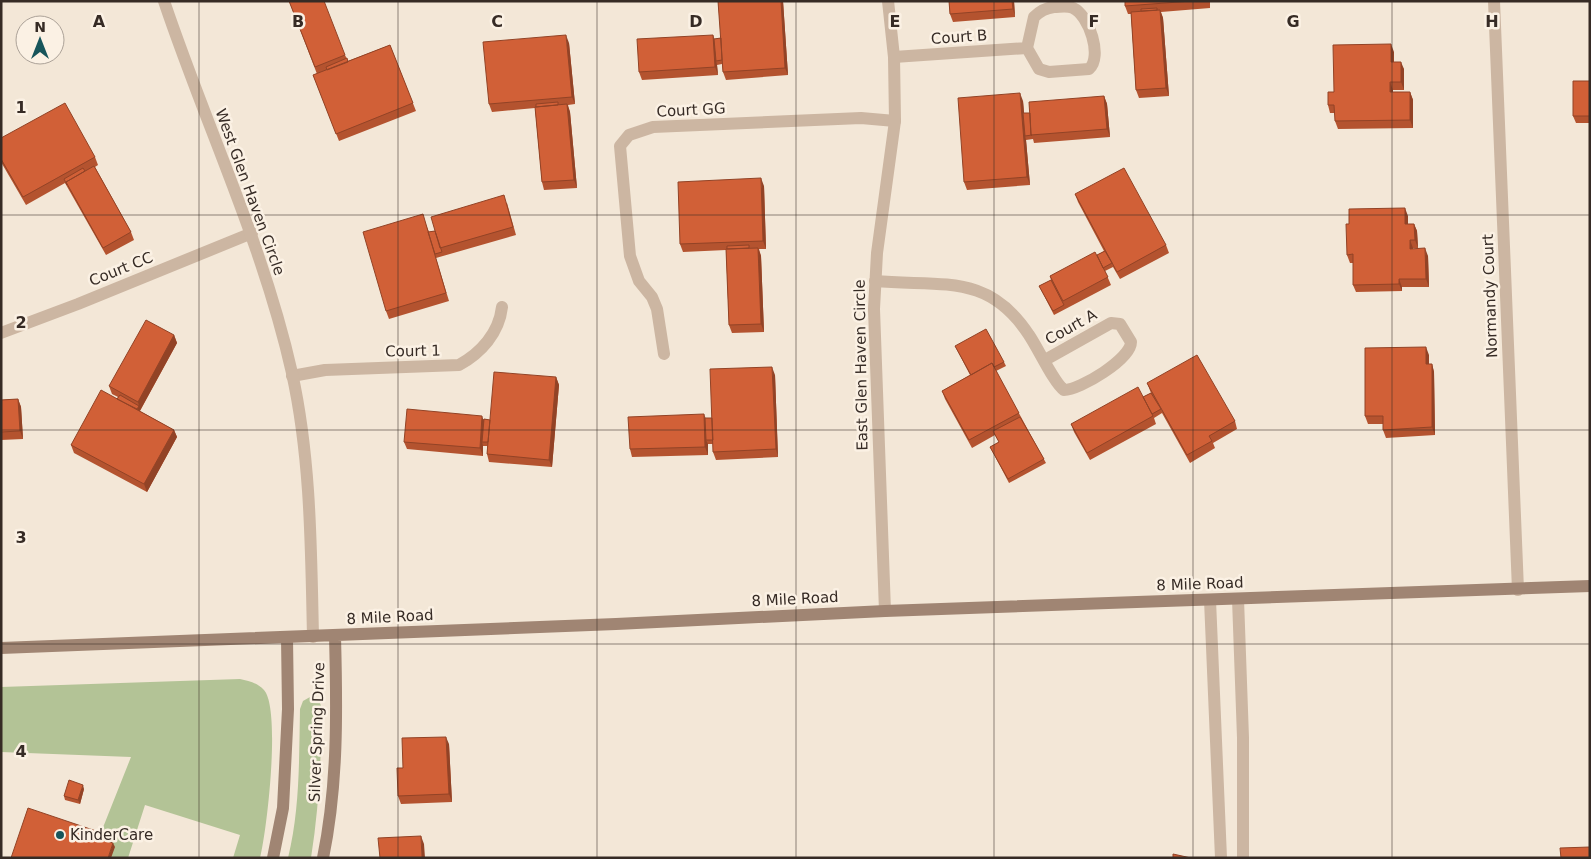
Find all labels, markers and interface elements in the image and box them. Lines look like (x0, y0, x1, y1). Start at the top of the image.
text: A (93, 12, 106, 31)
text: B (292, 12, 304, 31)
text: C (491, 12, 503, 31)
text: D (689, 12, 703, 31)
text: E (890, 12, 900, 31)
text: F (1089, 12, 1099, 31)
text: G (1286, 12, 1300, 31)
text: H (1485, 12, 1499, 31)
north arrow (15, 15, 65, 65)
text: N (34, 19, 46, 35)
street label: Court B (930, 26, 988, 48)
text: 1 (15, 98, 27, 117)
street label: Court GG (656, 99, 726, 121)
street label: West Glen Haven Circle (211, 106, 289, 278)
street label: Normandy Court (1479, 234, 1501, 358)
street label: Court CC (87, 248, 155, 290)
street label: East Glen Haven Circle (851, 279, 871, 451)
street label: Court A (1042, 305, 1101, 349)
text: 2 (15, 313, 27, 332)
street label: Court 1 (385, 342, 441, 360)
text: 3 (15, 528, 27, 547)
street label: 8 Mile Road (1156, 573, 1244, 595)
street label: 8 Mile Road (751, 588, 839, 610)
street label: 8 Mile Road (346, 606, 434, 628)
street label: Silver Spring Drive (306, 662, 328, 802)
text: 4 (15, 742, 27, 761)
place label: KinderCare (70, 826, 153, 844)
marker: KinderCare (54, 829, 66, 841)

